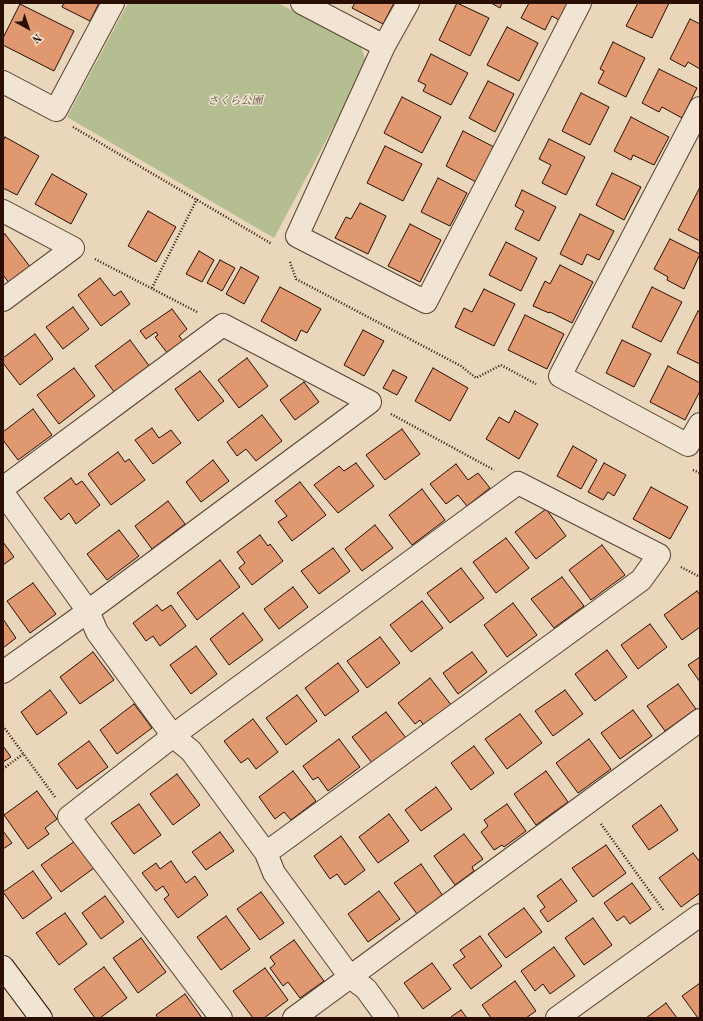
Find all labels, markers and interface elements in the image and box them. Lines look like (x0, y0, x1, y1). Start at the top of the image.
north arrow (8, 8, 48, 48)
text: N (29, 31, 43, 44)
park label: さくら公園 (208, 94, 262, 108)

